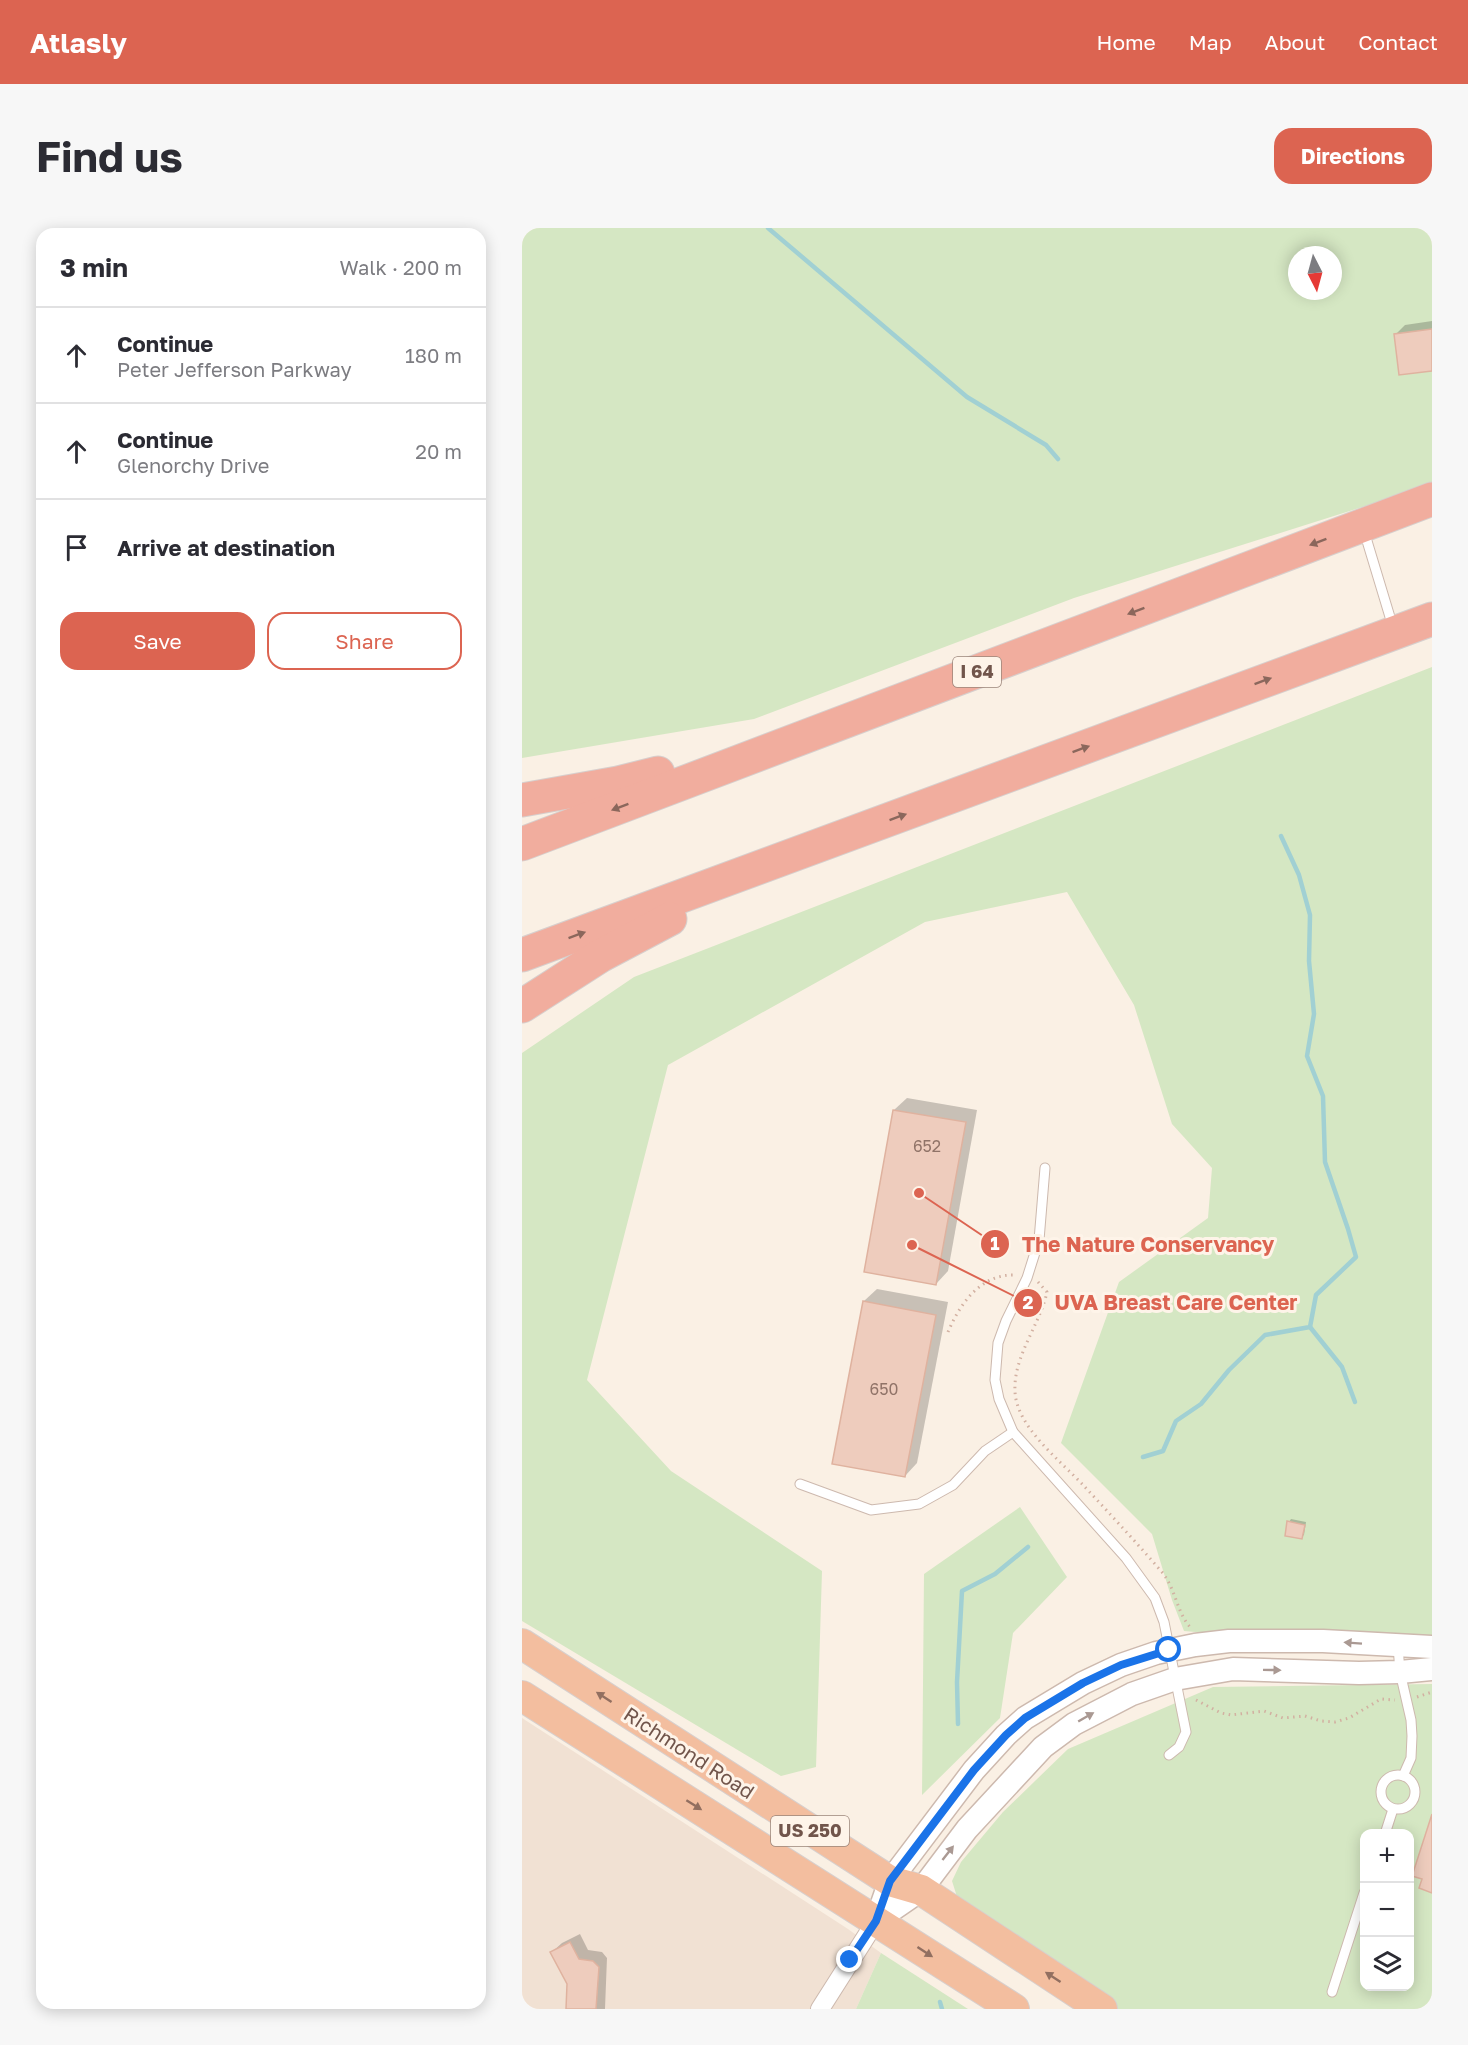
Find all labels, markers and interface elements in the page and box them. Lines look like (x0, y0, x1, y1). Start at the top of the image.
text: Atlasly (30, 26, 127, 59)
text: Home (1096, 29, 1156, 55)
text: Map (1189, 29, 1232, 55)
text: About (1265, 29, 1325, 55)
text: Contact (1358, 29, 1438, 55)
button: Directions (1274, 128, 1432, 184)
text: Find us (36, 131, 183, 181)
north arrow (1288, 246, 1342, 300)
text: 3 min (60, 252, 128, 283)
text: Walk · 200 m (340, 255, 462, 279)
text: Continue (117, 330, 213, 357)
icon: ahead (60, 339, 93, 372)
text: 180 m (405, 343, 462, 367)
text: Peter Jefferson Parkway (117, 357, 352, 381)
text: Continue (117, 426, 213, 453)
icon: ahead (60, 435, 93, 468)
text: 20 m (415, 439, 462, 463)
text: Glenorchy Drive (117, 453, 269, 477)
icon: arrive (60, 531, 93, 564)
text: Arrive at destination (117, 534, 335, 561)
one-way arrow (1309, 538, 1327, 548)
one-way arrow (1127, 607, 1145, 617)
button: Save (60, 612, 255, 670)
button: Share (267, 612, 462, 670)
road number: I 64 (953, 657, 1001, 687)
one-way arrow (1255, 676, 1273, 686)
one-way arrow (1072, 744, 1090, 754)
one-way arrow (611, 803, 629, 812)
one-way arrow (889, 812, 907, 822)
one-way arrow (568, 930, 586, 939)
house number: 652 (913, 1136, 941, 1156)
callout: The Nature Conservancy (980, 1225, 1287, 1264)
text: The Nature Conservancy (1022, 1231, 1275, 1257)
text: 1 (990, 1232, 1000, 1254)
callout: UVA Breast Care Center (1013, 1284, 1310, 1323)
text: UVA Breast Care Center (1055, 1289, 1297, 1315)
text: 2 (1023, 1291, 1034, 1313)
house number: 650 (870, 1379, 898, 1399)
route start (1155, 1636, 1181, 1662)
one-way arrow (1343, 1638, 1362, 1648)
one-way arrow (1262, 1665, 1281, 1675)
one-way arrow (595, 1692, 612, 1703)
street label: Richmond Road (620, 1701, 759, 1803)
one-way arrow (1078, 1712, 1095, 1722)
one-way arrow (686, 1800, 702, 1811)
road number: US 250 (771, 1816, 849, 1846)
map controls (1360, 1829, 1414, 1991)
button: + (1360, 1829, 1414, 1883)
one-way arrow (941, 1846, 954, 1861)
button: − (1360, 1883, 1414, 1937)
button: layers (1360, 1937, 1414, 1991)
route end (836, 1946, 862, 1972)
one-way arrow (917, 1947, 933, 1958)
one-way arrow (1046, 1971, 1062, 1983)

